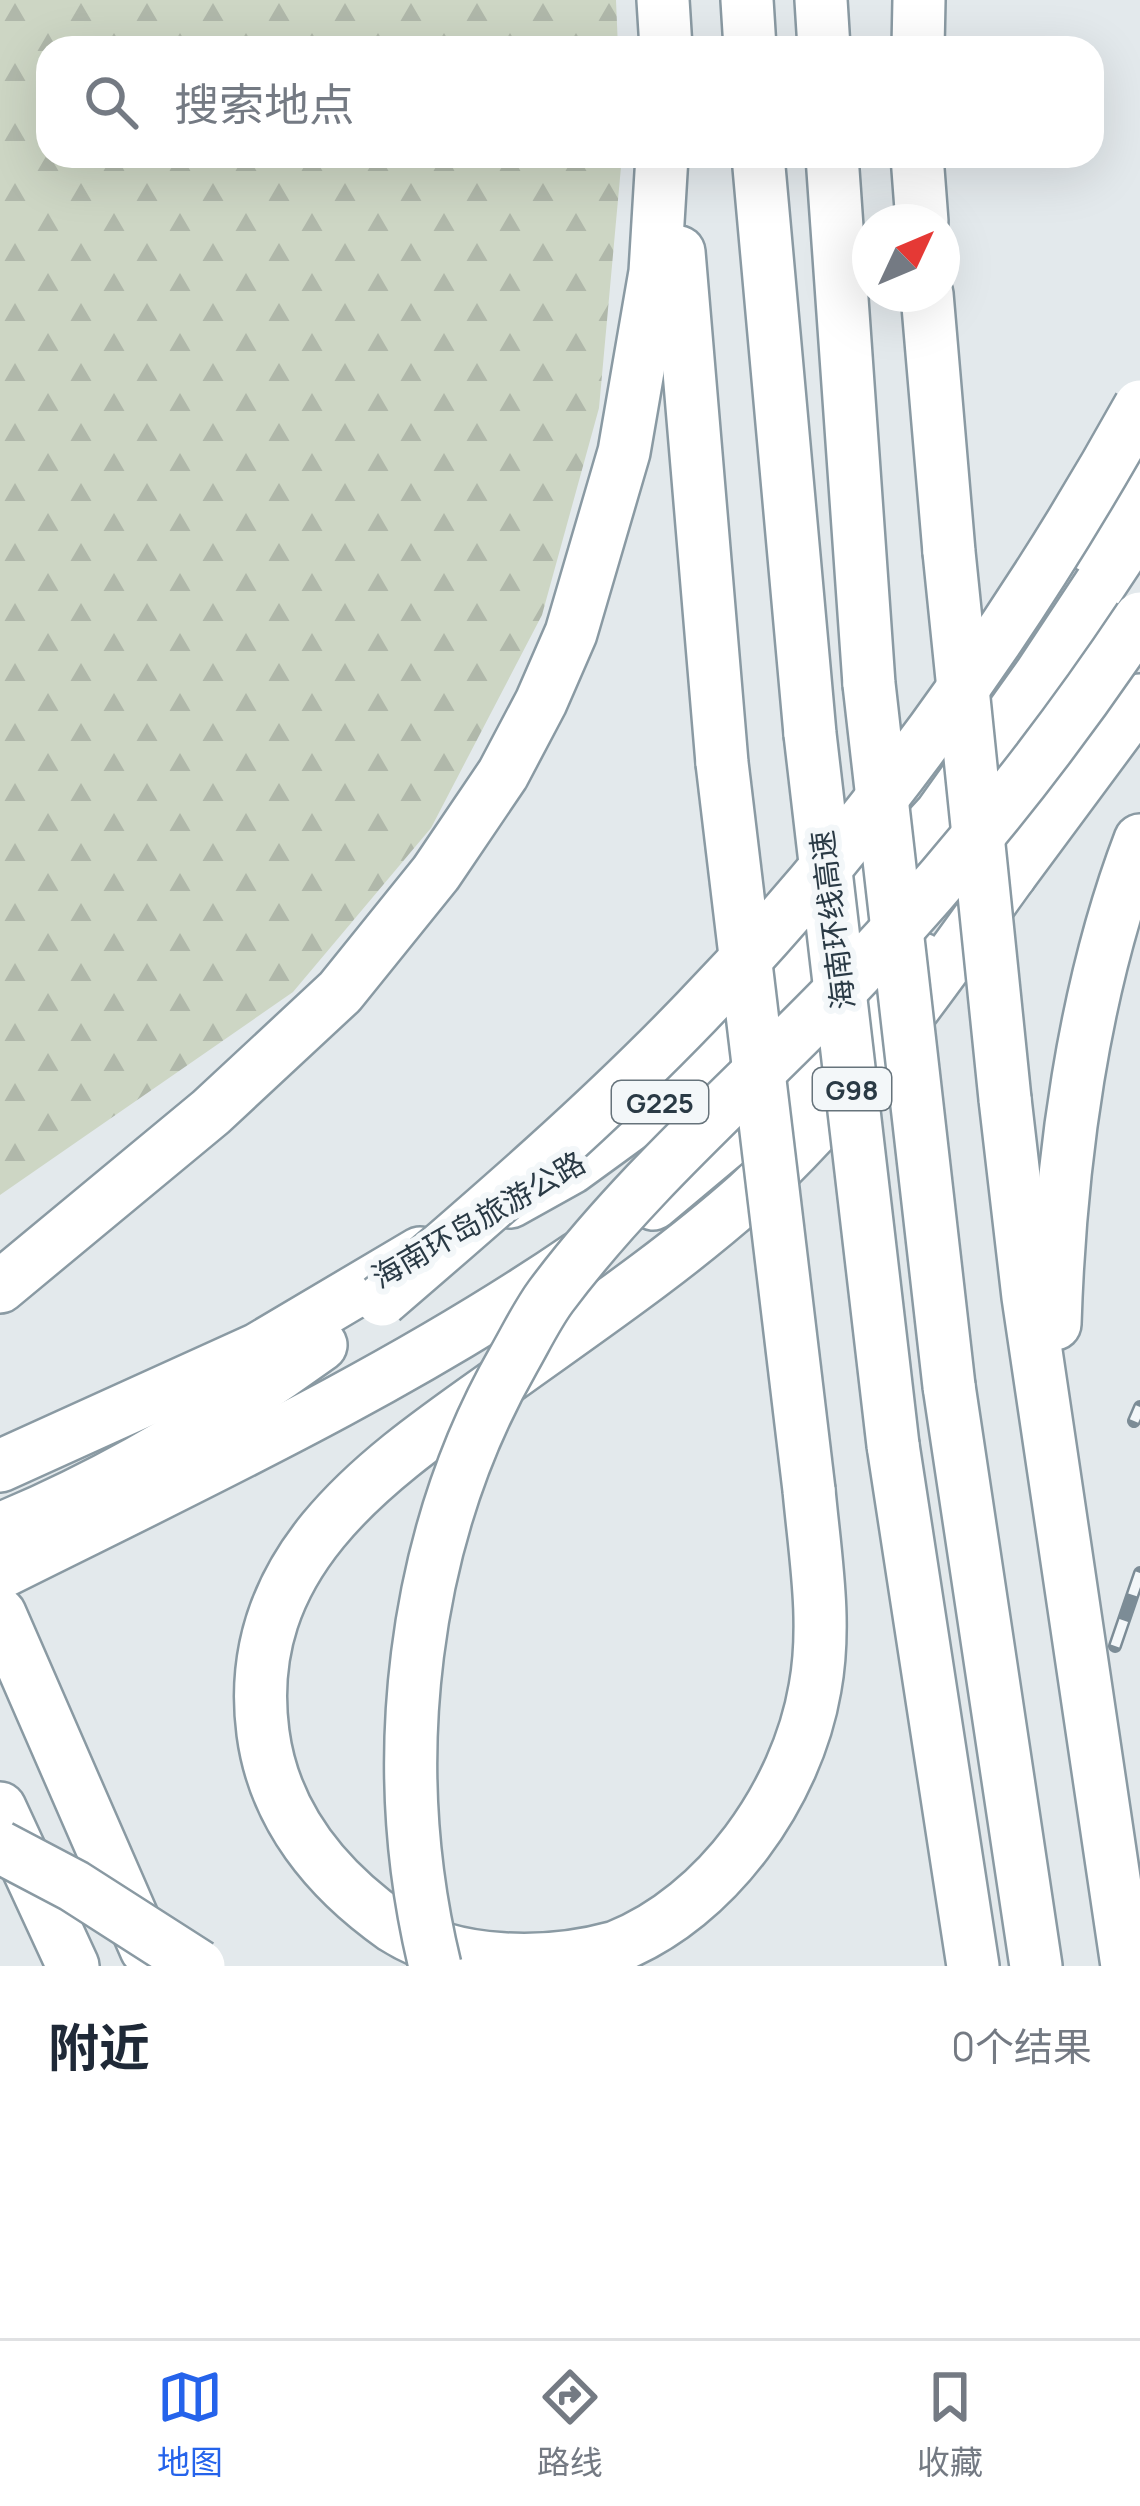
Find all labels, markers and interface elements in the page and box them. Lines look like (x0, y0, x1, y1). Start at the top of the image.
search box (36, 36, 1104, 168)
icon: search (78, 69, 144, 135)
text: 搜索地点 (174, 73, 354, 135)
north arrow (852, 204, 960, 312)
street label: 海南环线高速 (801, 828, 863, 1012)
road number: G98 (813, 1068, 891, 1110)
road number: G225 (612, 1081, 708, 1123)
street label: 海南环岛旅游公路 (364, 1141, 592, 1297)
text: 附近 (48, 2012, 150, 2081)
text: 0个结果 (951, 2019, 1092, 2073)
tab: 地图 (157, 2364, 223, 2484)
tab: 路线 (537, 2364, 603, 2484)
tab: 收藏 (917, 2364, 983, 2484)

